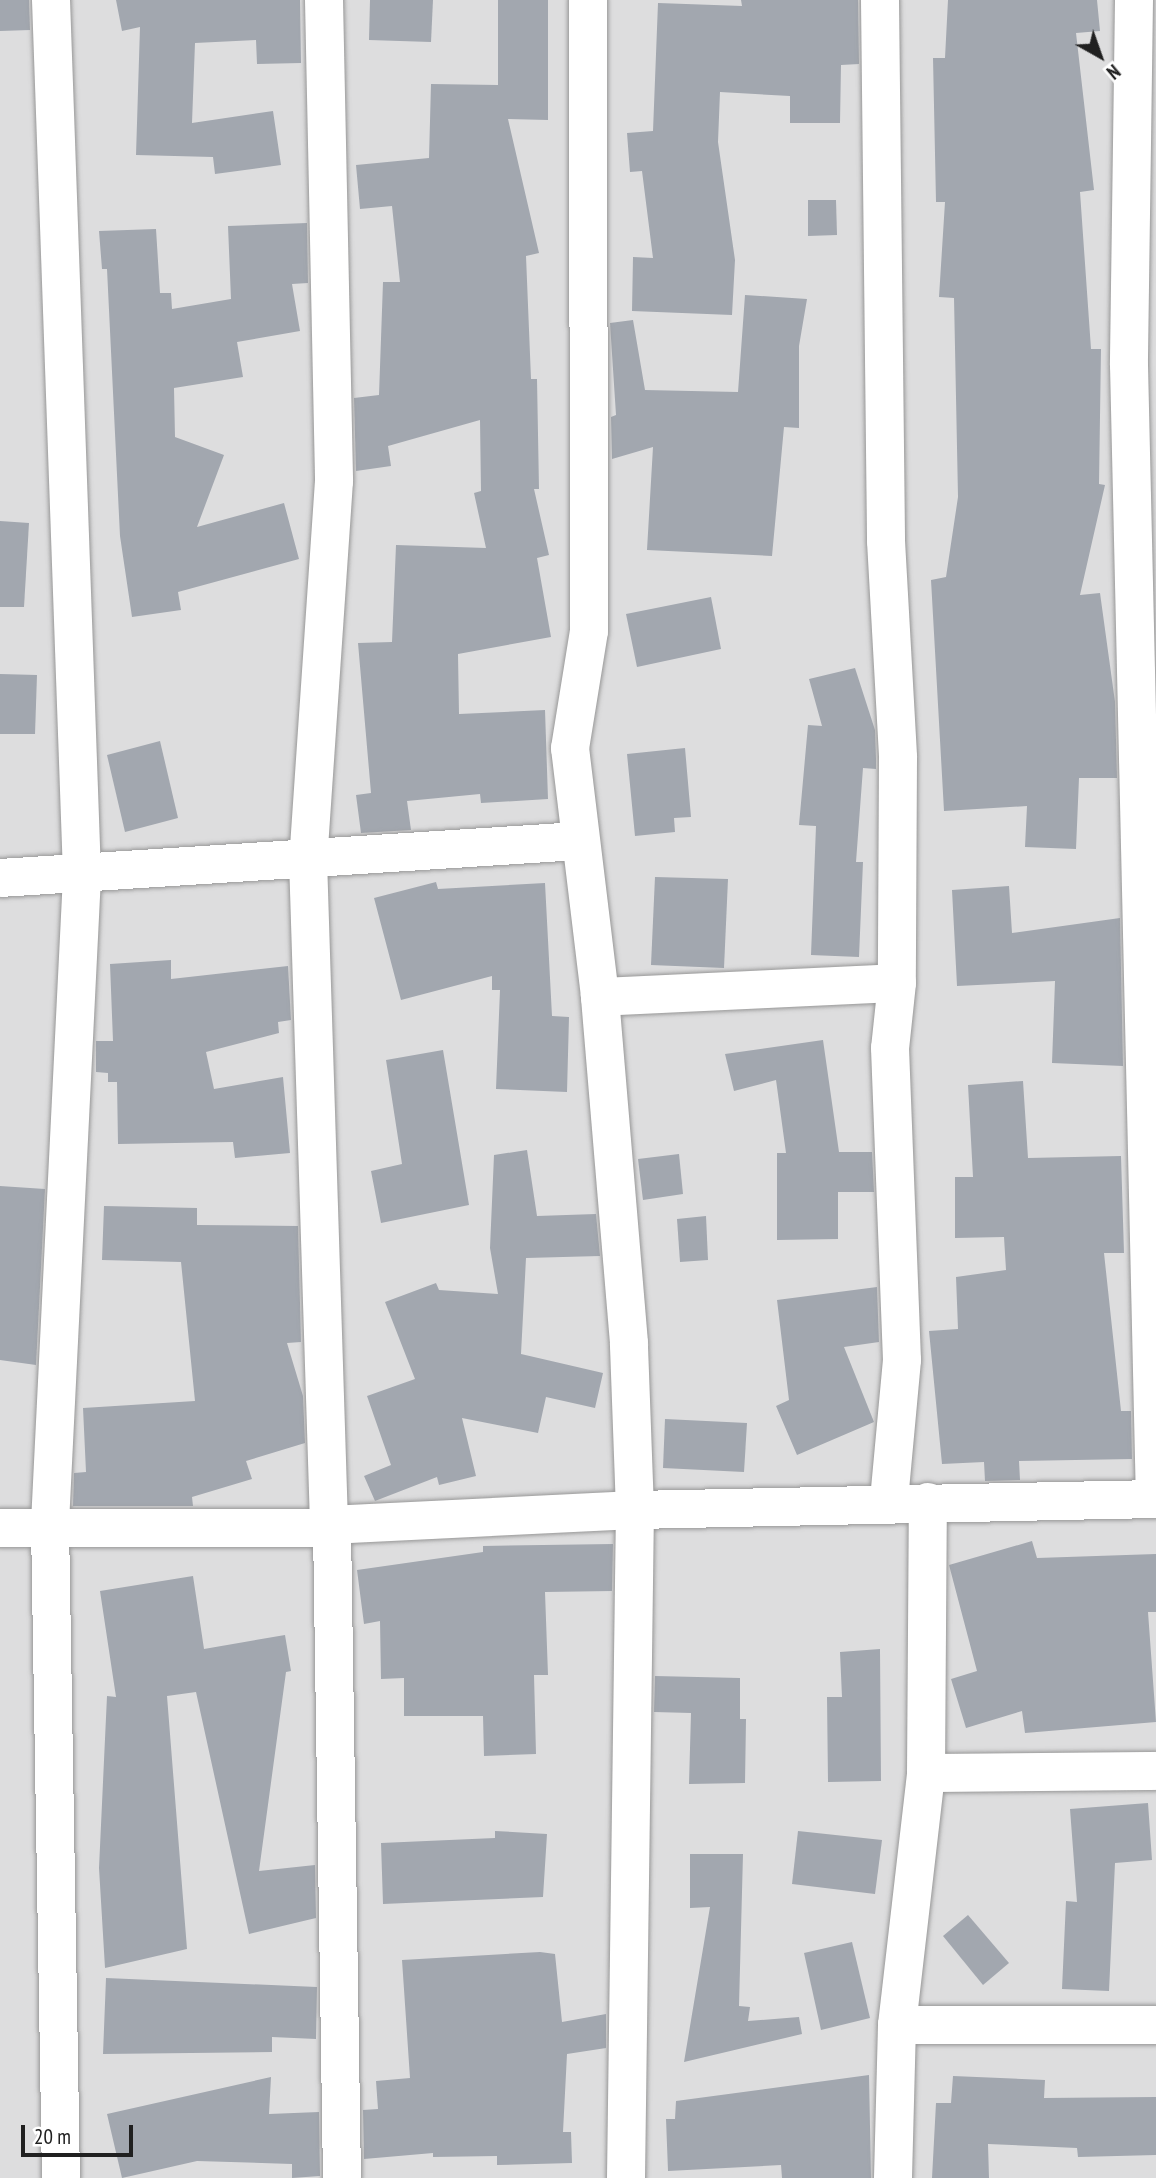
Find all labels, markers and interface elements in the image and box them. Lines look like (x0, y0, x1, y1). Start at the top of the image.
north arrow (1065, 21, 1135, 91)
text: N (1102, 60, 1125, 85)
scale bar (24, 2112, 136, 2156)
text: 20 m (34, 2123, 71, 2150)

